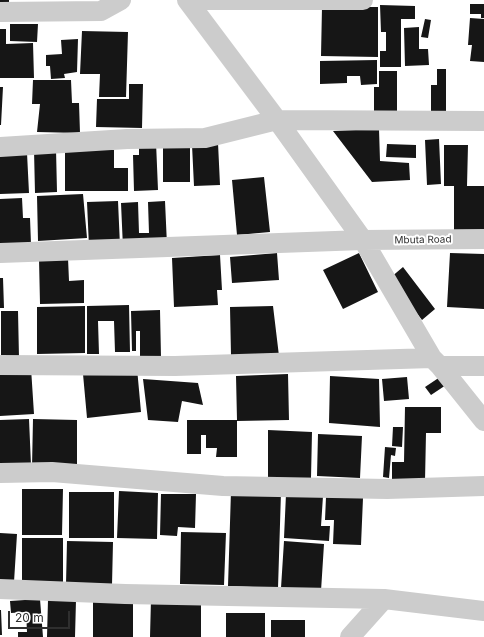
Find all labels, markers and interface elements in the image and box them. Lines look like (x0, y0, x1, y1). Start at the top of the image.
street label: Mbuta Road (394, 234, 452, 246)
scale bar (10, 603, 72, 629)
text: 20 m (15, 610, 44, 625)

